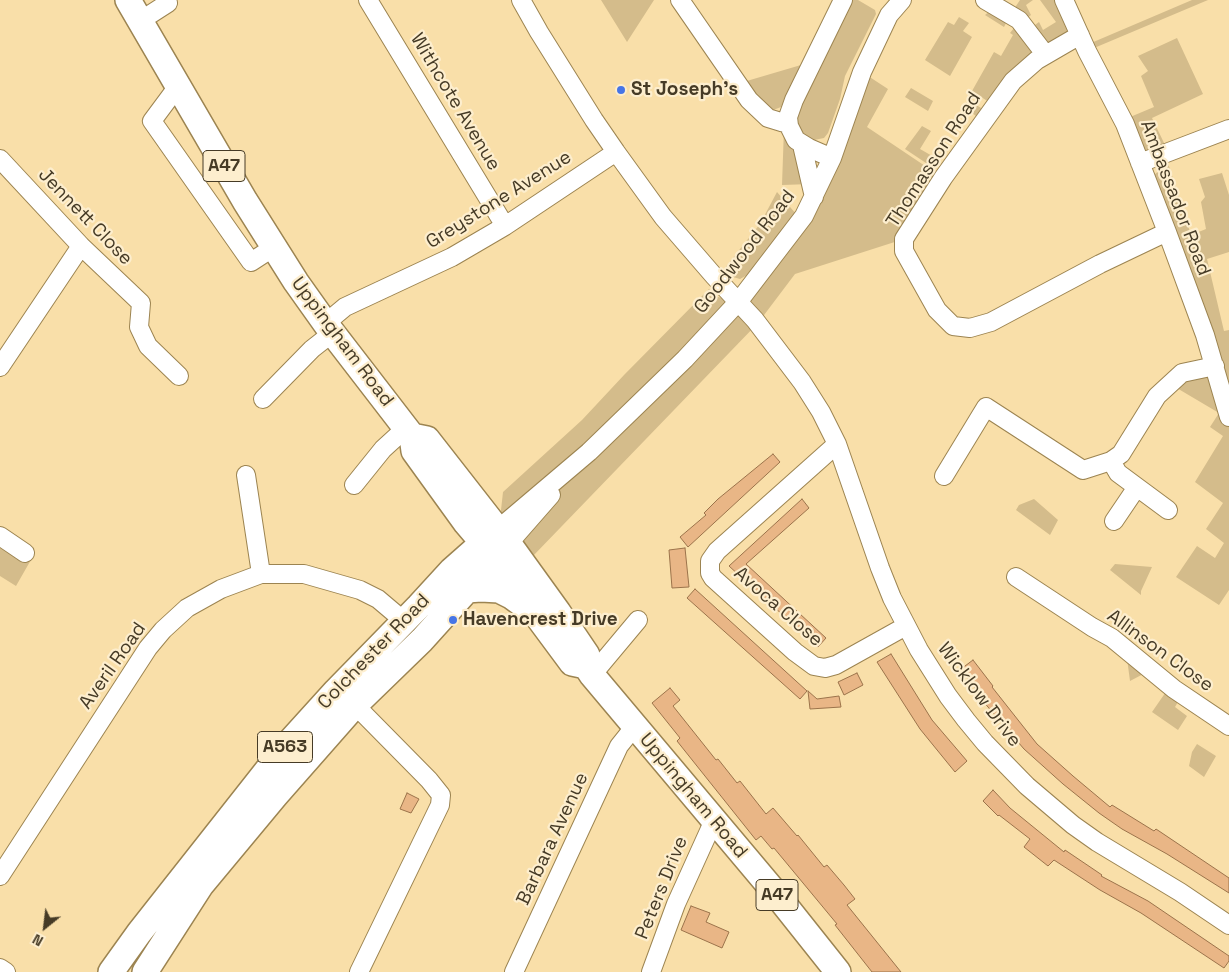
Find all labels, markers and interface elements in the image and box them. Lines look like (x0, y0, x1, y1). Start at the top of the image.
street label: Withcote Avenue (405, 29, 505, 175)
place label: St Joseph's (631, 79, 738, 101)
marker: St Joseph's (615, 84, 627, 96)
street label: Thomasson Road (882, 88, 986, 232)
street label: Ambassador Road (1135, 117, 1215, 279)
street label: Greystone Avenue (422, 146, 576, 254)
road number: A47 (203, 150, 245, 182)
street label: Jennett Close (33, 164, 137, 270)
street label: Goodwood Road (690, 186, 800, 318)
street label: Uppingham Road (286, 273, 398, 411)
street label: Avoca Close (729, 562, 827, 652)
street label: Colchester Road (313, 590, 435, 714)
street label: Allinson Close (1102, 605, 1218, 697)
place label: Havencrest Drive (463, 609, 618, 631)
marker: Havencrest Drive (447, 614, 459, 626)
street label: Averil Road (75, 618, 151, 714)
street label: Wicklow Drive (932, 638, 1026, 752)
street label: Uppingham Road (634, 729, 752, 863)
road number: A563 (258, 732, 312, 762)
street label: Barbara Avenue (512, 769, 594, 909)
street label: Peters Drive (631, 833, 693, 943)
road number: A47 (756, 880, 798, 910)
north arrow (20, 902, 70, 952)
text: N (29, 930, 46, 950)

